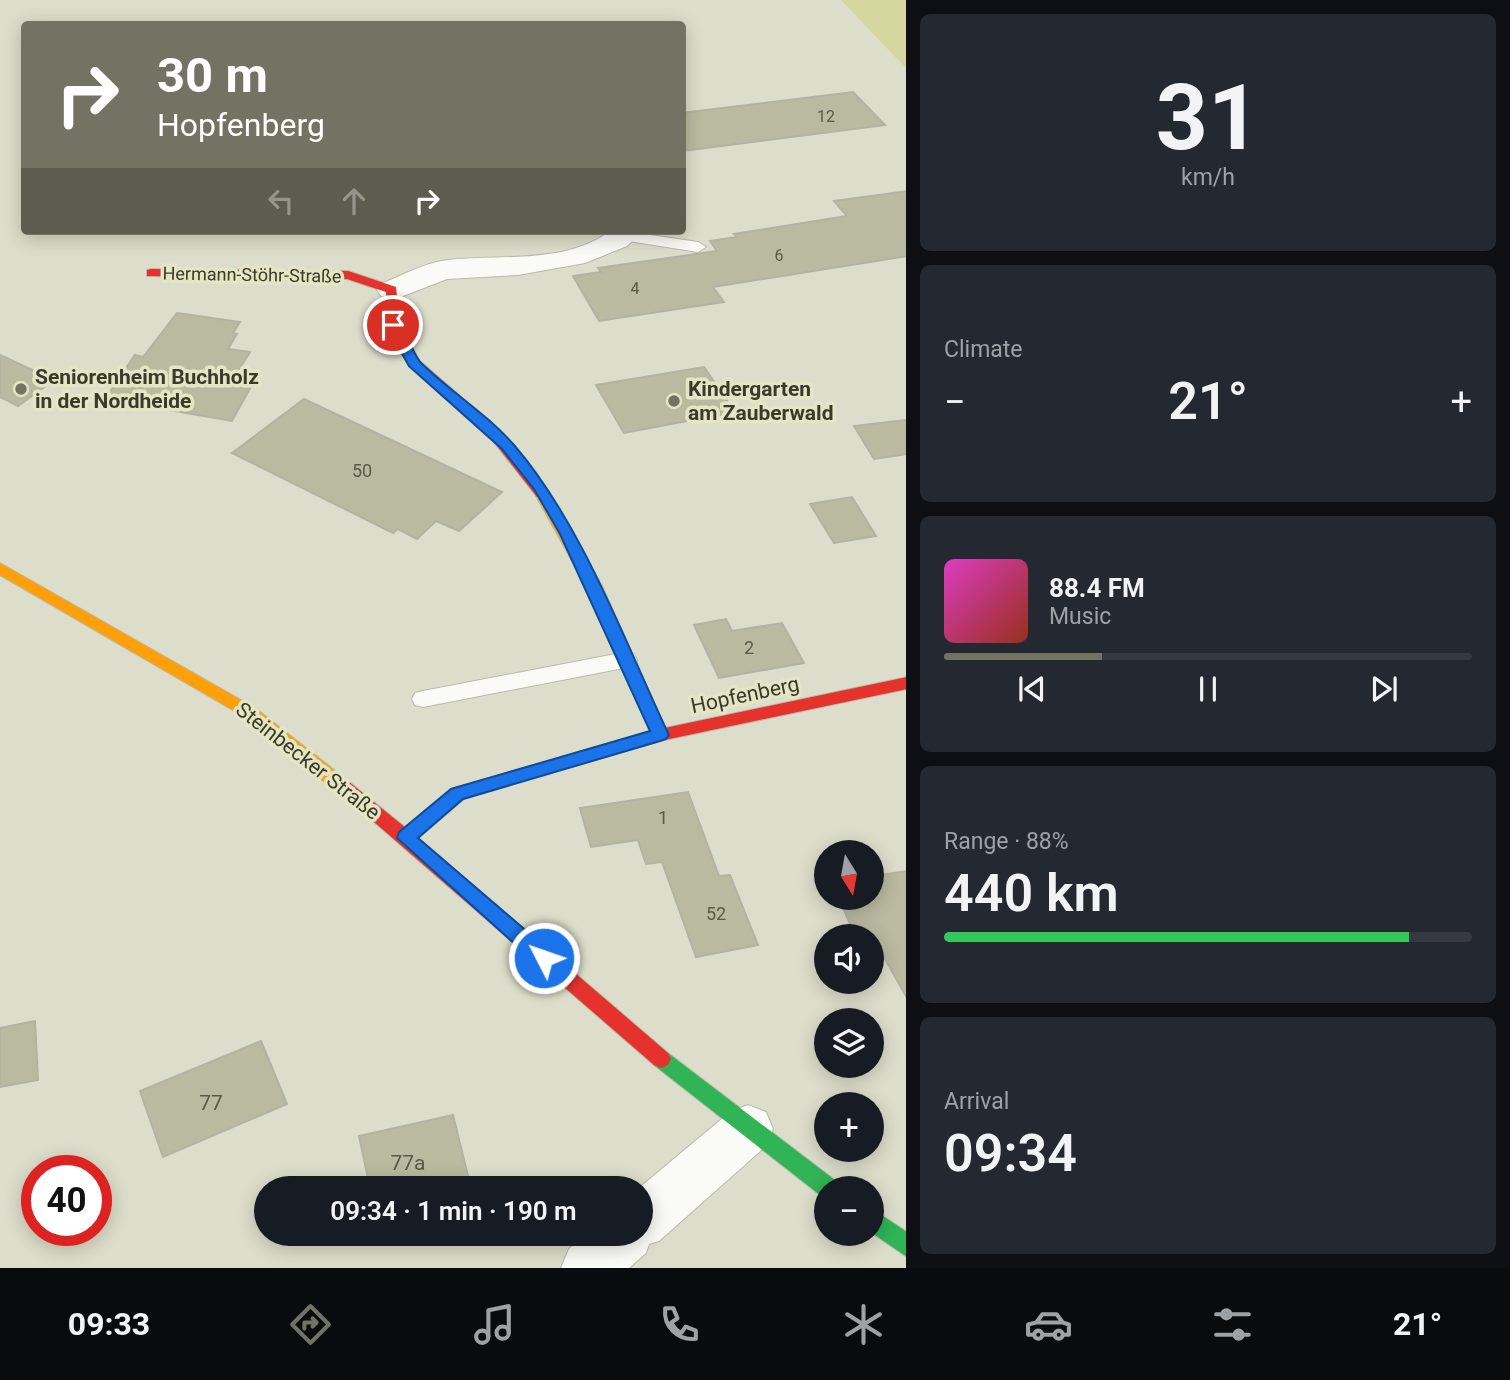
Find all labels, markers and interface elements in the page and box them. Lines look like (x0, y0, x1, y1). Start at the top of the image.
text: 30 m (157, 47, 268, 104)
icon: right (42, 49, 133, 140)
text: 31 (1156, 65, 1260, 171)
text: Hopfenberg (157, 106, 325, 144)
house number: 12 (817, 107, 835, 126)
text: km/h (1181, 164, 1235, 191)
icon: left (262, 182, 300, 220)
icon: ahead (335, 182, 373, 220)
icon: right (408, 182, 446, 220)
house number: 6 (775, 246, 784, 265)
street label: Hermann-Stöhr-Straße (162, 262, 342, 287)
house number: 4 (631, 279, 640, 298)
pin (363, 295, 423, 355)
icon: arrive (374, 306, 412, 344)
text: Climate (944, 336, 1023, 363)
place label: Seniorenheim Buchholz in der Nordheide (35, 365, 259, 413)
text: 21° (1168, 371, 1248, 432)
place label: Kindergarten am Zauberwald (688, 377, 833, 425)
text: − (944, 380, 966, 424)
text: + (1450, 380, 1472, 424)
marker: Seniorenheim Buchholz in der Nordheide (13, 381, 29, 397)
marker: Kindergarten am Zauberwald (666, 393, 682, 409)
house number: 50 (352, 460, 372, 481)
text: 88.4 FM (1049, 573, 1145, 603)
text: Music (1049, 603, 1111, 630)
house number: 2 (744, 637, 754, 658)
icon: previous (1013, 670, 1051, 708)
icon: pause (1189, 670, 1227, 708)
icon: next (1365, 670, 1403, 708)
street label: Hopfenberg (689, 672, 801, 718)
street label: Steinbecker Straße (231, 697, 385, 825)
house number: 1 (658, 807, 668, 828)
text: Range · 88% (944, 828, 1069, 855)
north arrow (814, 840, 884, 910)
map controls (814, 840, 884, 1246)
text: 440 km (944, 863, 1119, 924)
house number: 52 (706, 903, 726, 924)
position arrow (507, 921, 581, 995)
button: sound (814, 924, 884, 994)
button: layers (814, 1008, 884, 1078)
text: Arrival (944, 1088, 1009, 1115)
house number: 77 (199, 1091, 223, 1115)
button: + (814, 1092, 884, 1162)
text: 09:34 (944, 1123, 1077, 1184)
house number: 77a (390, 1151, 426, 1175)
speed limit sign: 40 (21, 1155, 112, 1246)
button: − (814, 1176, 884, 1246)
text: 09:34 · 1 min · 190 m (330, 1196, 577, 1226)
icon: directions (286, 1300, 335, 1349)
icon: music (470, 1300, 519, 1349)
icon: phone (655, 1300, 704, 1349)
icon: climate (839, 1300, 888, 1349)
icon: car (1024, 1300, 1073, 1349)
icon: filters (1208, 1300, 1257, 1349)
text: 09:33 (68, 1305, 150, 1343)
text: 21° (1393, 1305, 1442, 1343)

